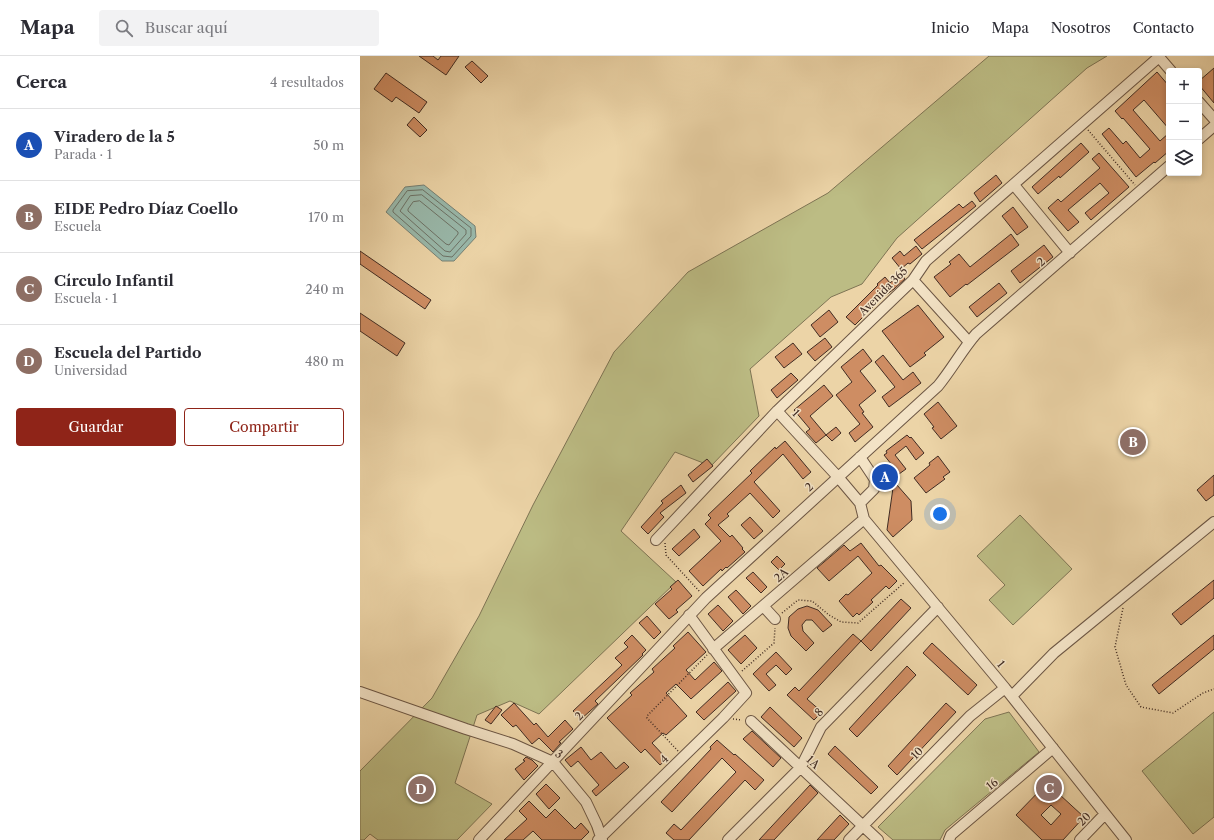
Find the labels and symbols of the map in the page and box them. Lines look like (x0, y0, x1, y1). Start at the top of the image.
street label: 2 (1034, 255, 1048, 269)
street label: Avenida 365 (855, 264, 910, 319)
street label: 1 (789, 407, 803, 420)
pin: B (1120, 427, 1146, 457)
pin: A (872, 462, 898, 492)
street label: 2 (802, 480, 816, 494)
your location (930, 504, 950, 524)
street label: 2A (771, 564, 792, 585)
street label: 1 (994, 658, 1008, 671)
street label: 8 (812, 705, 826, 719)
street label: 2 (572, 709, 586, 723)
street label: 10 (908, 744, 926, 762)
street label: 3 (552, 747, 566, 761)
street label: 4 (657, 752, 671, 766)
street label: 1A (803, 752, 823, 772)
pin: C (1036, 773, 1062, 803)
pin: D (408, 774, 434, 804)
street label: 16 (983, 775, 1001, 793)
street label: 20 (1074, 809, 1094, 829)

